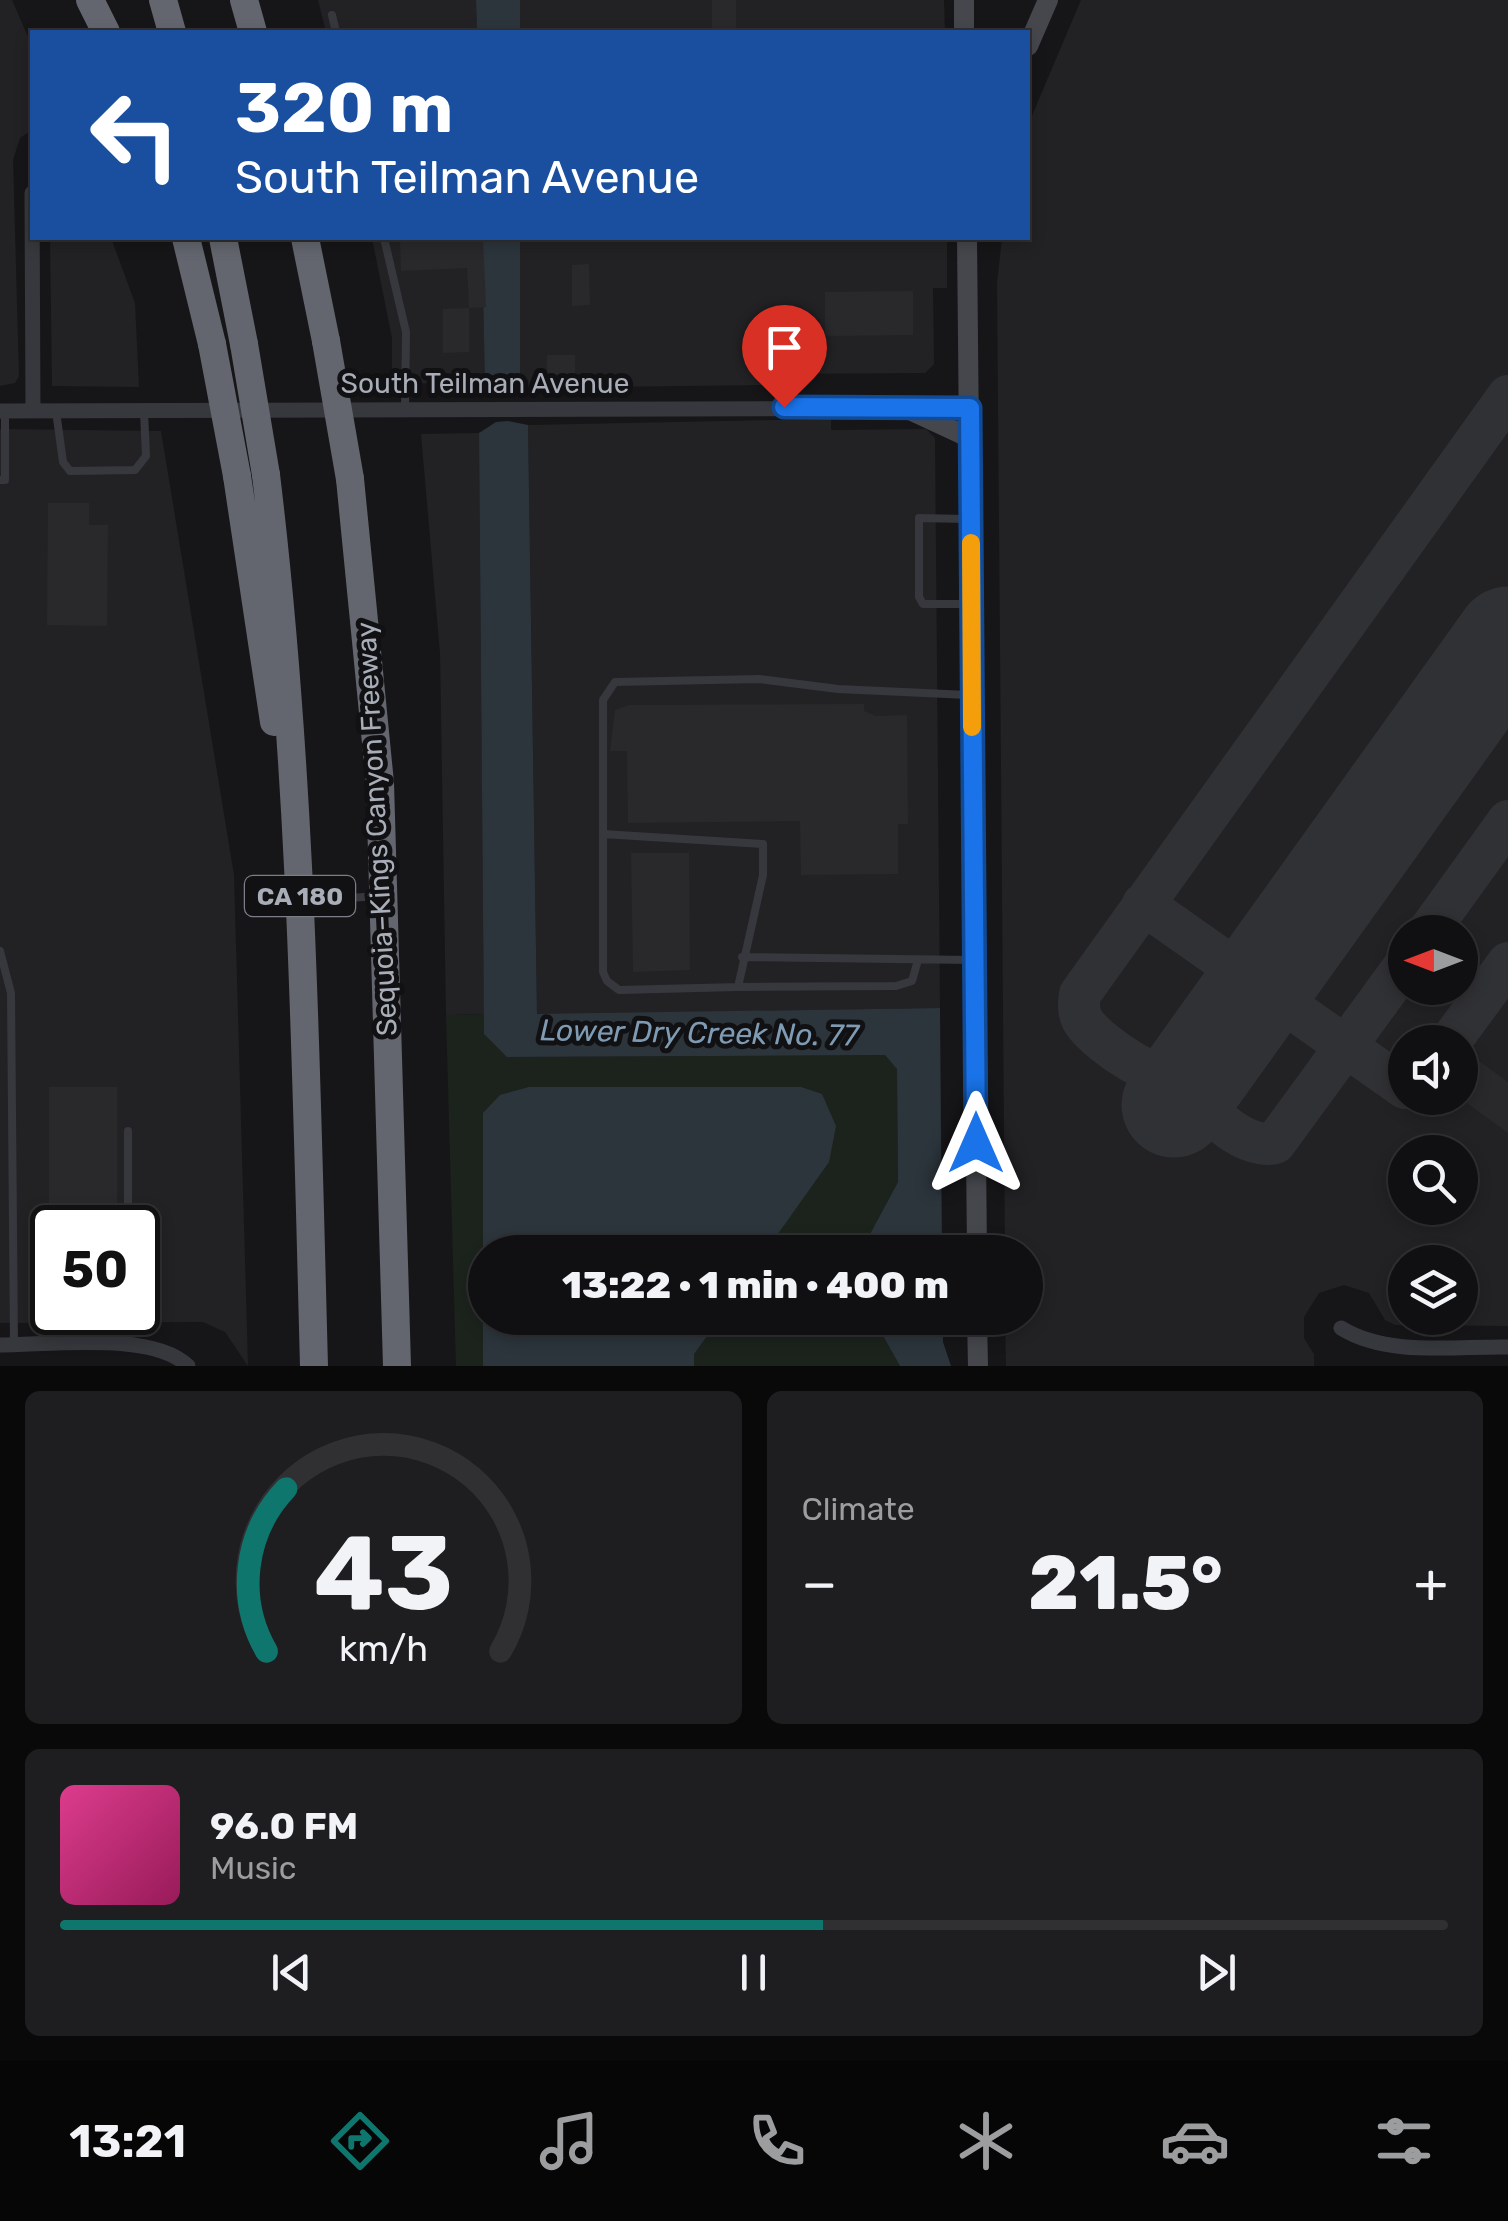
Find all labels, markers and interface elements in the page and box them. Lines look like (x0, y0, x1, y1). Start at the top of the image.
text: 320 m (235, 67, 453, 150)
icon: left (70, 70, 200, 200)
text: South Teilman Avenue (235, 151, 699, 204)
pin (742, 305, 827, 408)
icon: arrive (757, 320, 812, 375)
street label: South Teilman Avenue (341, 367, 629, 400)
street label: Sequoia–Kings Canyon Freeway (349, 621, 404, 1037)
road number: CA 180 (245, 876, 355, 916)
north arrow (1388, 915, 1478, 1005)
map controls (1388, 915, 1478, 1335)
water label: Lower Dry Creek No. 77 (540, 1012, 861, 1054)
button: sound (1388, 1025, 1478, 1115)
position arrow (924, 1091, 1028, 1195)
button: search (1388, 1135, 1478, 1225)
speed limit sign: 50 (30, 1205, 160, 1335)
button: layers (1388, 1245, 1478, 1335)
text: 13:22 · 1 min · 400 m (562, 1262, 949, 1308)
text: Climate (802, 1490, 915, 1528)
text: 43 (313, 1512, 453, 1635)
text: 21.5° (1028, 1539, 1223, 1628)
text: − (802, 1551, 837, 1616)
text: + (1414, 1551, 1448, 1616)
text: km/h (339, 1628, 428, 1670)
text: 96.0 FM (210, 1803, 358, 1849)
text: Music (210, 1849, 296, 1887)
icon: previous (264, 1945, 319, 2000)
icon: pause (726, 1945, 781, 2000)
icon: next (1189, 1945, 1244, 2000)
icon: directions (325, 2106, 395, 2176)
icon: music (534, 2106, 604, 2176)
icon: phone (742, 2106, 812, 2176)
icon: climate (951, 2106, 1021, 2176)
icon: car (1160, 2106, 1230, 2176)
icon: filters (1369, 2106, 1439, 2176)
text: 13:21 (69, 2115, 186, 2168)

